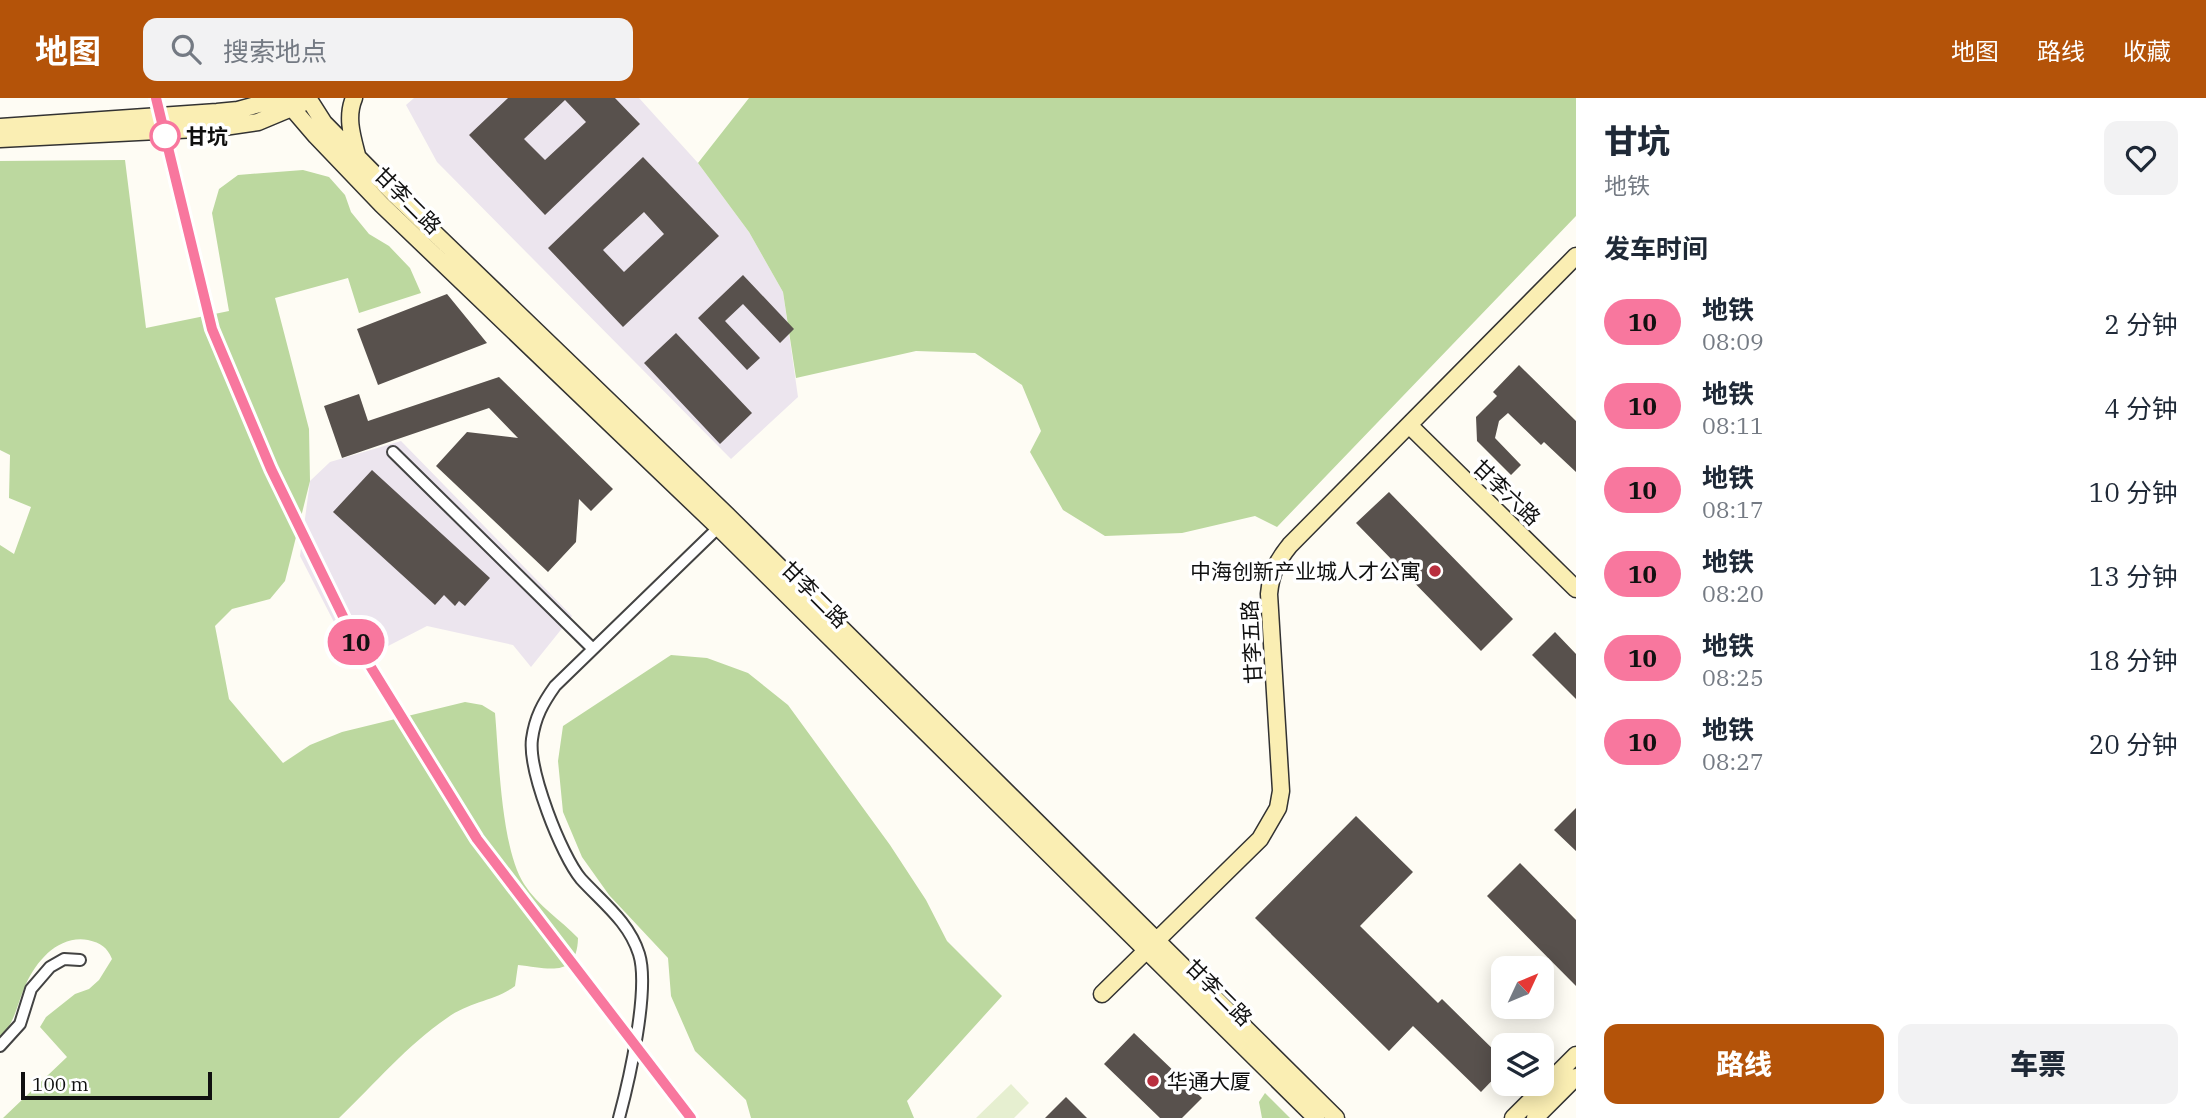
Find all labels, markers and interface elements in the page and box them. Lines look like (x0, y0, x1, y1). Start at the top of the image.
search box (143, 18, 633, 81)
text: 地图 (35, 29, 101, 72)
icon: search (167, 30, 205, 68)
text: 搜索地点 (223, 34, 327, 68)
text: 地图 (1951, 35, 1999, 67)
text: 路线 (2037, 35, 2085, 67)
text: 收藏 (2123, 35, 2171, 67)
text: 甘坑 (1604, 119, 1670, 162)
marker: 甘坑 (150, 121, 180, 151)
button: heart (2104, 121, 2178, 195)
place label: 甘坑 (186, 122, 228, 150)
street label: 甘李二路 (368, 160, 448, 240)
text: 地铁 (1604, 170, 1650, 200)
text: 发车时间 (1604, 231, 1708, 265)
text: 地铁 (1702, 292, 1754, 326)
text: 10 (1628, 306, 1657, 338)
text: 2 分钟 (2104, 307, 2178, 341)
text: 08:09 (1702, 326, 1764, 356)
text: 地铁 (1702, 376, 1754, 410)
text: 10 (1628, 390, 1657, 422)
text: 4 分钟 (2104, 391, 2178, 425)
text: 08:11 (1702, 410, 1764, 440)
street label: 甘李六路 (1467, 453, 1547, 531)
text: 地铁 (1702, 460, 1754, 494)
text: 10 (1628, 474, 1657, 506)
text: 10 分钟 (2089, 475, 2178, 509)
text: 08:17 (1702, 494, 1764, 524)
text: 地铁 (1702, 544, 1754, 578)
street label: 甘李二路 (775, 554, 855, 634)
place label: 中海创新产业城人才公寓 (1190, 557, 1421, 585)
text: 10 (1628, 558, 1657, 590)
text: 13 分钟 (2089, 559, 2178, 593)
marker: 中海创新产业城人才公寓 (1427, 563, 1443, 579)
text: 08:20 (1702, 578, 1764, 608)
street label: 甘李五路 (1235, 599, 1267, 685)
line badge: 10 (324, 619, 388, 665)
text: 10 (342, 626, 370, 658)
text: 地铁 (1702, 628, 1754, 662)
text: 10 (1628, 642, 1657, 674)
text: 18 分钟 (2089, 643, 2178, 677)
text: 08:25 (1702, 662, 1764, 692)
text: 地铁 (1702, 712, 1754, 746)
text: 10 (1628, 726, 1657, 758)
text: 20 分钟 (2089, 727, 2178, 761)
text: 08:27 (1702, 746, 1764, 776)
street label: 甘李二路 (1179, 952, 1259, 1032)
north arrow (1491, 956, 1554, 1018)
map controls (1491, 956, 1554, 1096)
button: 路线 (1604, 1024, 1884, 1104)
button: 车票 (1898, 1024, 2178, 1104)
button: layers (1491, 1033, 1554, 1096)
place label: 华通大厦 (1167, 1067, 1251, 1095)
scale bar (21, 1069, 212, 1101)
text: 100 m (32, 1072, 89, 1096)
marker: 华通大厦 (1145, 1073, 1161, 1089)

